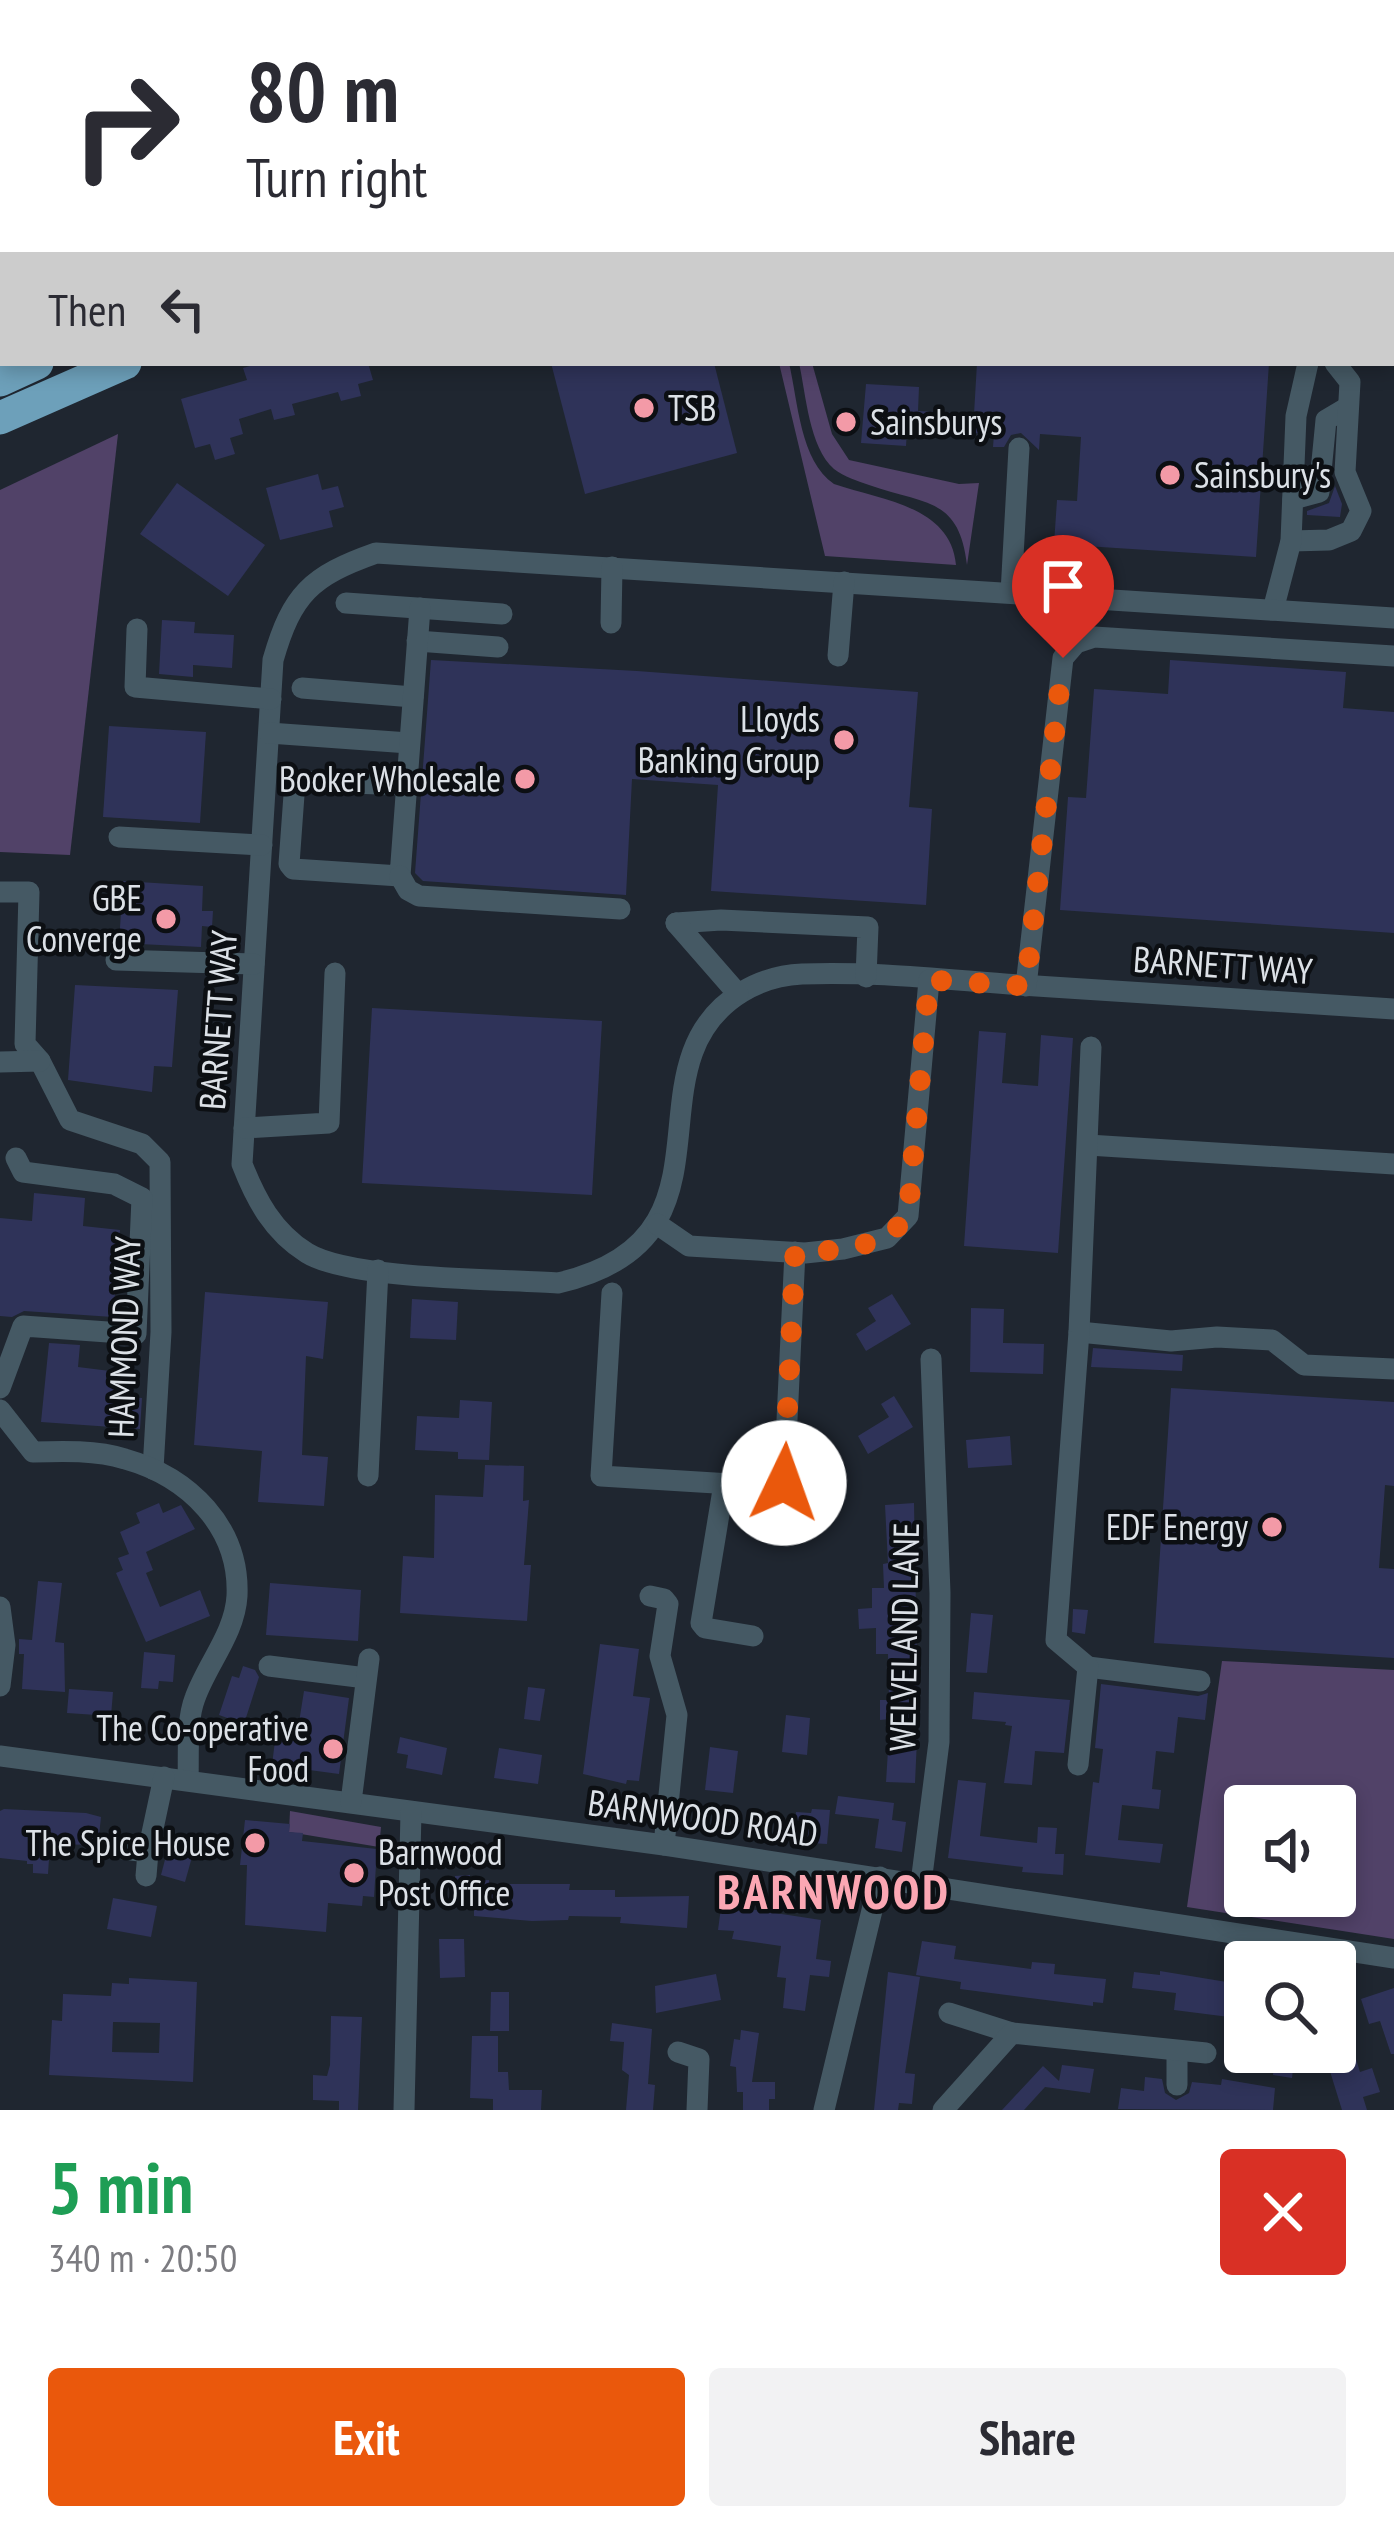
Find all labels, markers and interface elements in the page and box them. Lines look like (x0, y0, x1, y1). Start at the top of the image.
text: 80 m (246, 36, 399, 145)
icon: right (48, 48, 204, 204)
text: Turn right (246, 142, 427, 212)
icon: left (150, 276, 216, 342)
text: Then (48, 280, 126, 338)
place label: TSB (668, 384, 716, 431)
marker: TSB (631, 395, 657, 421)
place label: Sainsburys (870, 398, 1002, 445)
marker: Sainsburys (833, 409, 859, 435)
place label: Sainsbury's (1194, 451, 1331, 498)
marker: Sainsbury's (1157, 462, 1183, 488)
pin (1012, 535, 1114, 658)
icon: arrive (1030, 553, 1096, 619)
place label: Lloyds Banking Group (638, 695, 820, 783)
marker: Lloyds Banking Group (831, 727, 857, 753)
place label: Booker Wholesale (279, 755, 501, 802)
marker: Booker Wholesale (512, 766, 538, 792)
place label: GBE Converge (26, 874, 142, 962)
marker: GBE Converge (153, 906, 179, 932)
street label: BARNETT WAY (188, 928, 247, 1111)
street label: BARNETT WAY (1132, 935, 1315, 994)
street label: HAMMOND WAY (96, 1235, 151, 1439)
position arrow (721, 1420, 847, 1546)
place label: EDF Energy (1106, 1503, 1248, 1550)
marker: EDF Energy (1259, 1514, 1285, 1540)
street label: WELVELAND LANE (878, 1522, 929, 1752)
place label: The Co-operative Food (96, 1704, 309, 1792)
marker: The Co-operative Food (320, 1736, 346, 1762)
street label: BARNWOOD ROAD (585, 1778, 821, 1857)
map controls (1224, 1785, 1356, 2073)
button: sound (1224, 1785, 1356, 1917)
place label: The Spice House (25, 1819, 231, 1866)
place label: Barnwood Post Office (378, 1828, 510, 1916)
marker: The Spice House (242, 1830, 268, 1856)
marker: Barnwood Post Office (341, 1860, 367, 1886)
district label: BARNWOOD (717, 1860, 951, 1922)
button: search (1224, 1941, 1356, 2073)
text: 5 min (48, 2140, 193, 2233)
button: close (1220, 2149, 1346, 2275)
text: 340 m · 20:50 (48, 2232, 237, 2283)
button: Exit (48, 2368, 685, 2506)
button: Share (709, 2368, 1346, 2506)

